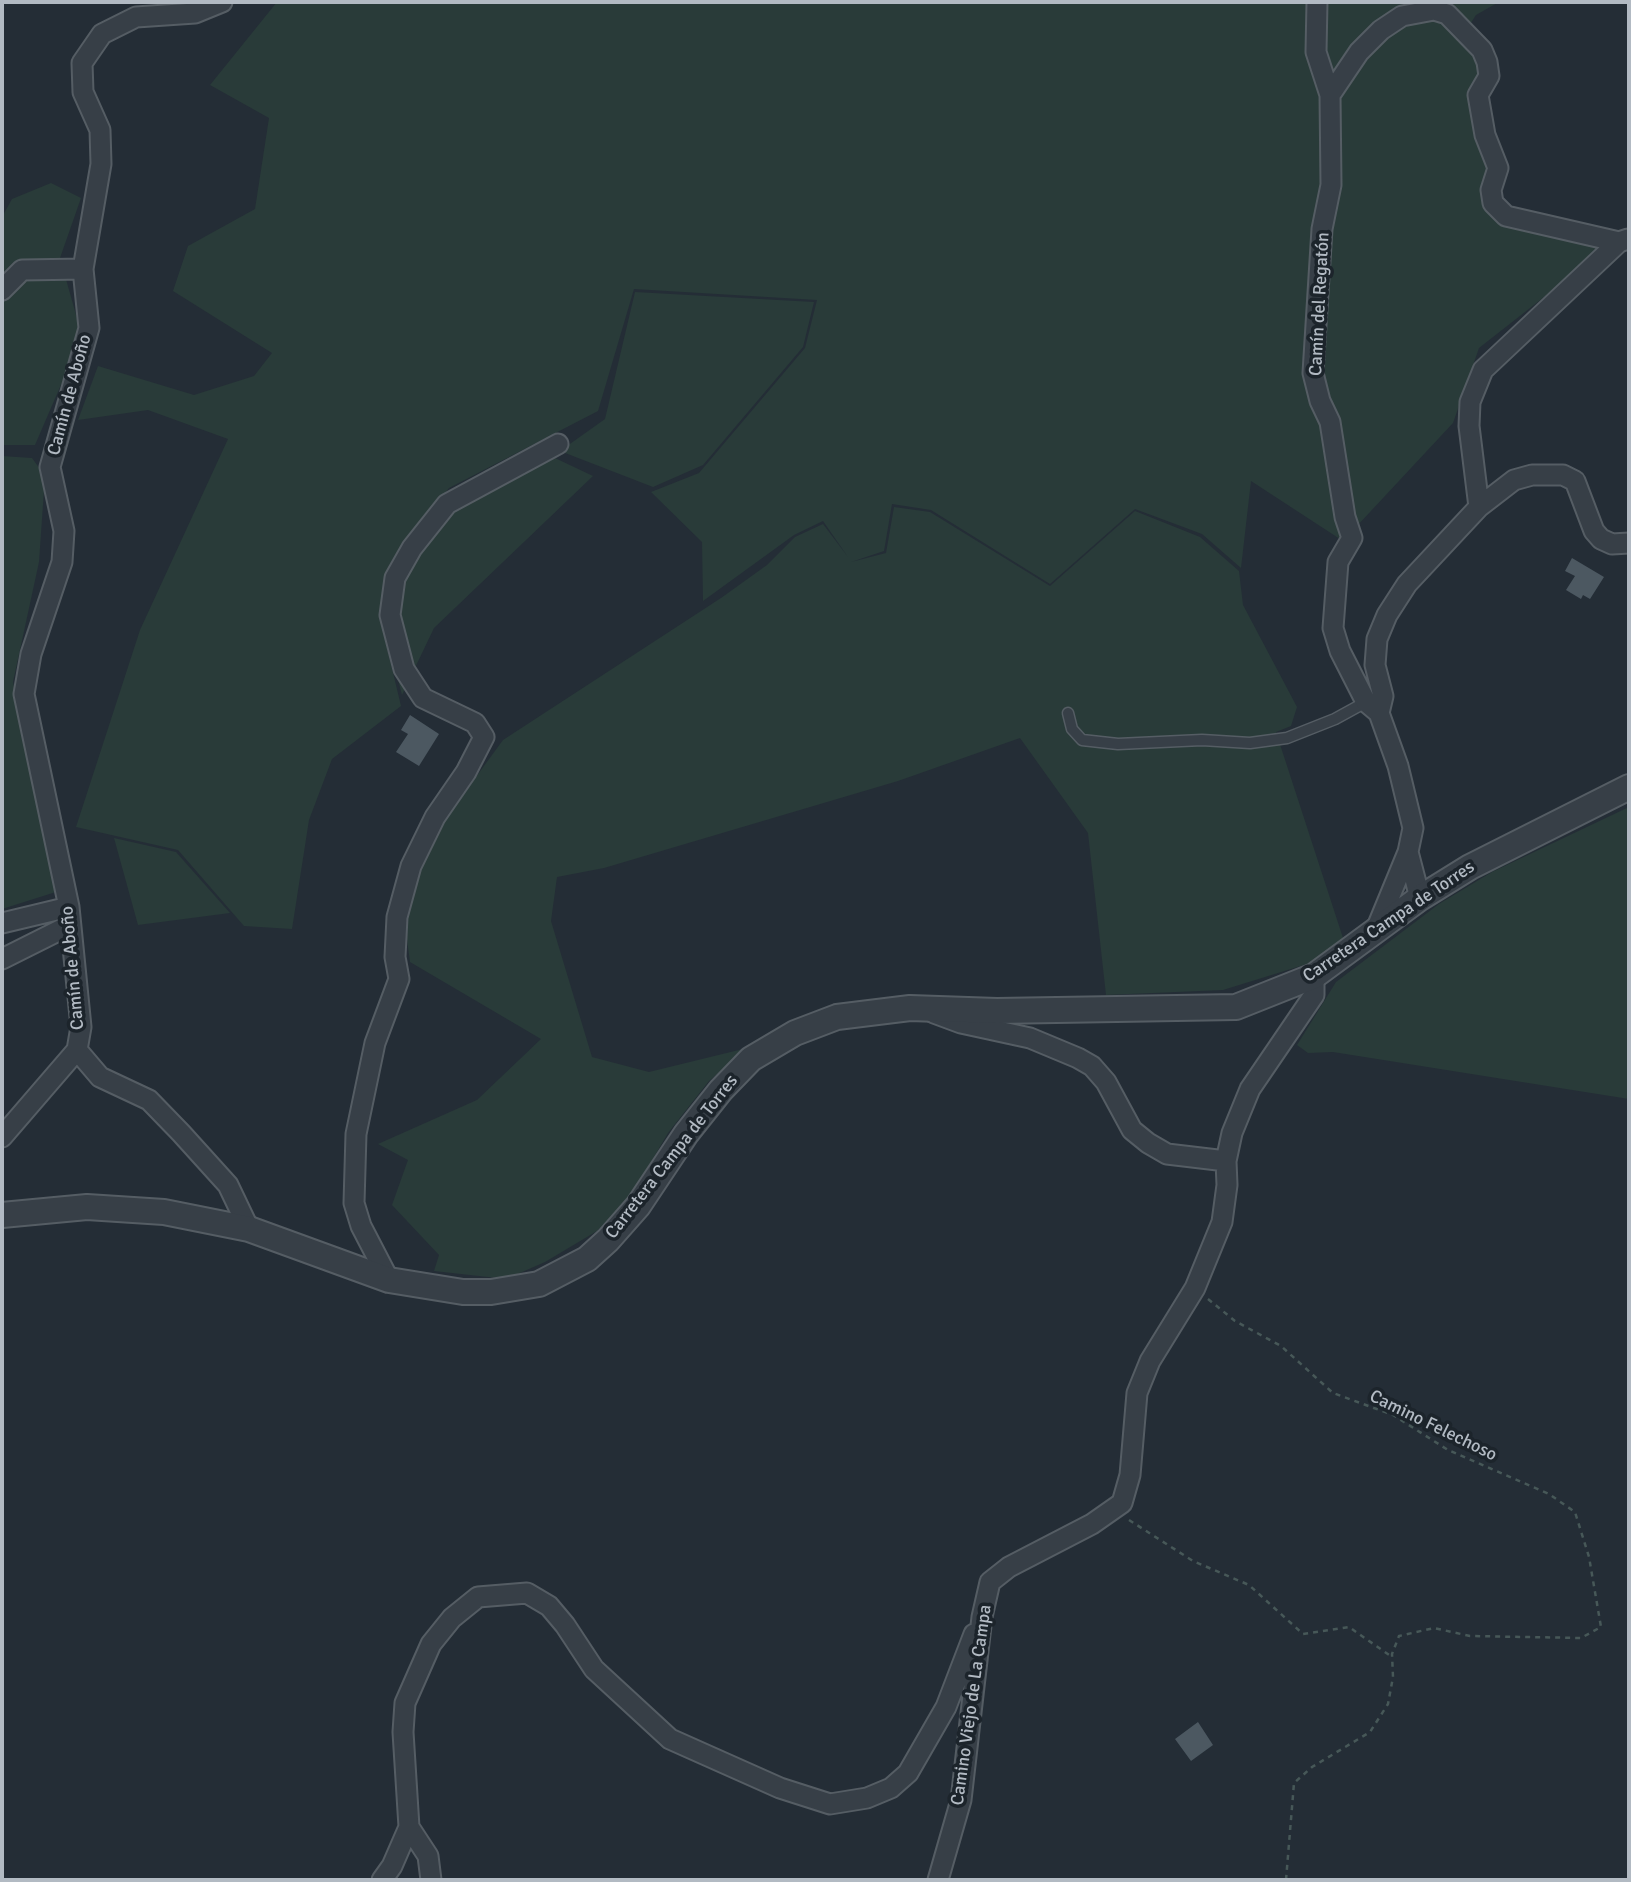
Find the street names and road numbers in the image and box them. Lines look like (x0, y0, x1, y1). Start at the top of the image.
street label: Camín del Regatón (1305, 232, 1335, 376)
street label: Camín de Aboño (43, 332, 97, 458)
street label: Carretera Campa de Torres (1299, 856, 1479, 988)
street label: Camín de Aboño (57, 905, 89, 1031)
street label: Carretera Campa de Torres (601, 1071, 743, 1243)
street label: Camino Felechoso (1366, 1386, 1500, 1466)
street label: Camino Viejo de La Campa (947, 1603, 997, 1807)

